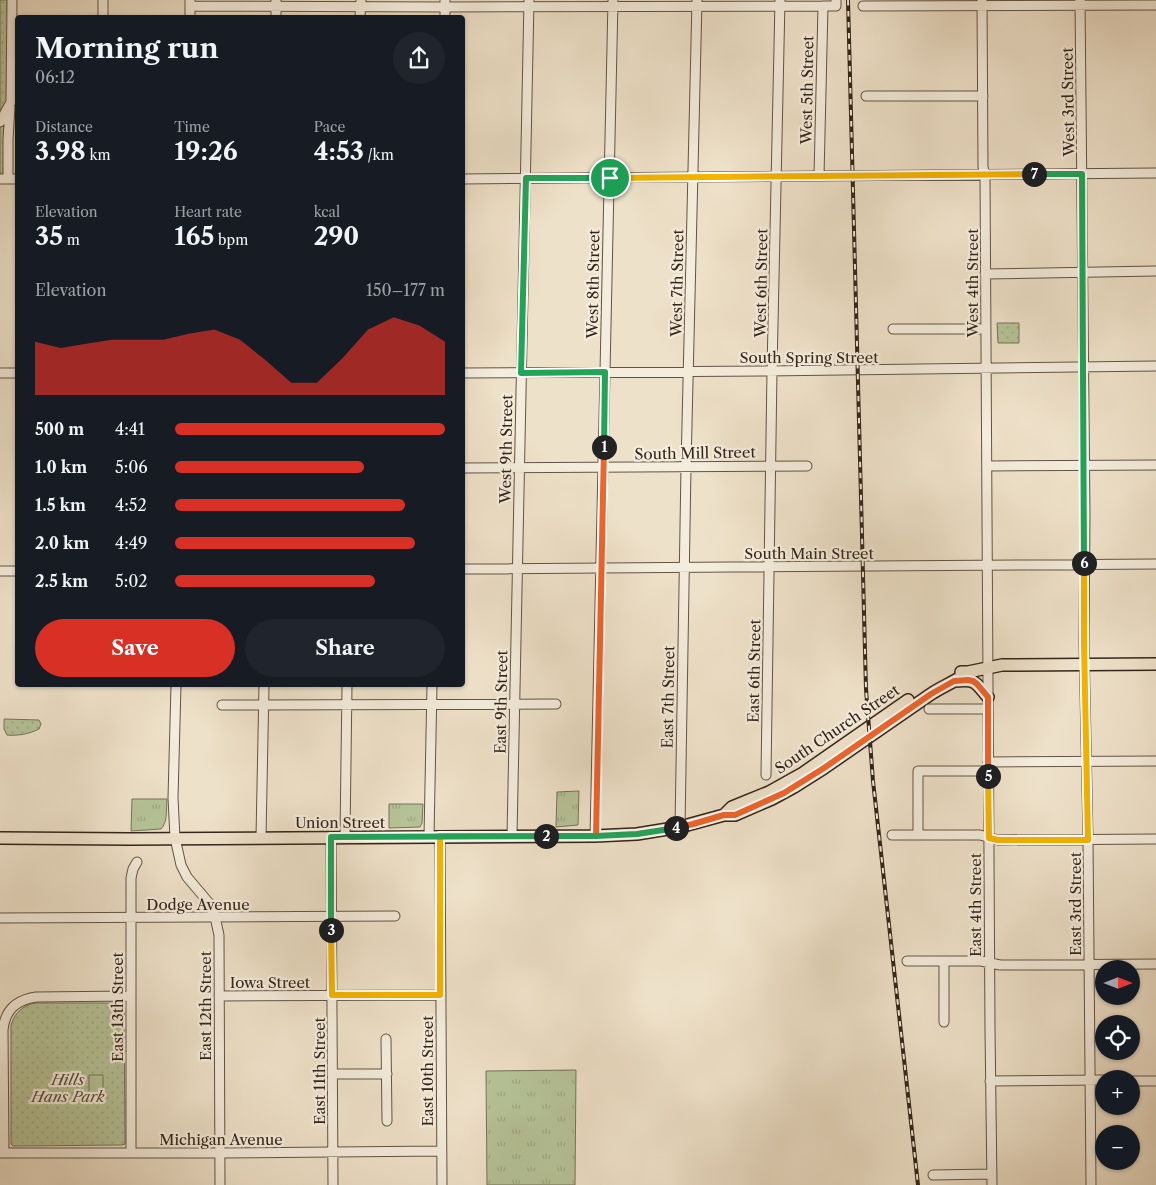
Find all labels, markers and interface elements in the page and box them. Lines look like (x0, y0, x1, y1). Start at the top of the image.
text: Morning run (35, 31, 219, 65)
button: share (393, 32, 445, 84)
street label: West 5th Street (797, 35, 817, 145)
street label: West 3rd Street (1058, 46, 1078, 158)
text: 06:12 (35, 67, 75, 87)
text: Distance (35, 118, 93, 136)
text: Time (174, 118, 210, 136)
text: Pace (314, 118, 345, 136)
text: 3.98 (35, 136, 86, 167)
text: 19:26 (174, 136, 238, 167)
text: 4:53 (314, 136, 364, 167)
text: km (86, 146, 111, 164)
text: /km (364, 146, 394, 164)
pin (589, 157, 631, 199)
pin: 7 (1022, 162, 1046, 186)
icon: arrive (596, 164, 624, 192)
text: 7 (1031, 165, 1038, 183)
text: Elevation (35, 203, 98, 221)
text: Heart rate (174, 203, 242, 221)
text: kcal (314, 203, 340, 221)
text: 35 (35, 221, 63, 252)
text: 165 (174, 221, 214, 252)
text: 290 (314, 221, 359, 252)
street label: West 8th Street (583, 228, 603, 340)
street label: West 7th Street (667, 228, 687, 338)
street label: West 6th Street (751, 228, 771, 339)
street label: West 4th Street (963, 228, 982, 339)
text: m (63, 231, 80, 249)
text: bpm (214, 231, 248, 249)
text: Elevation (35, 280, 106, 300)
text: 150–177 m (366, 280, 445, 300)
street label: South Spring Street (740, 348, 879, 367)
street label: West 9th Street (496, 394, 516, 505)
text: 500 m (35, 419, 84, 439)
text: 4:41 (115, 419, 145, 439)
pin: 1 (592, 434, 616, 460)
text: 1 (601, 438, 608, 456)
street label: South Mill Street (634, 442, 756, 464)
text: 1.0 km (35, 457, 87, 477)
text: 5:06 (115, 457, 148, 477)
text: 1.5 km (35, 495, 86, 515)
text: 4:52 (115, 495, 147, 515)
text: 2.0 km (35, 533, 89, 553)
text: 4:49 (115, 533, 147, 553)
street label: South Main Street (744, 544, 874, 563)
pin: 6 (1072, 550, 1096, 576)
text: 6 (1080, 554, 1089, 572)
text: 2.5 km (35, 571, 88, 591)
text: 5:02 (115, 571, 148, 591)
street label: East 6th Street (744, 618, 764, 723)
button: Save (35, 619, 235, 677)
button: Share (245, 619, 445, 677)
street label: East 7th Street (658, 645, 678, 748)
street label: East 9th Street (491, 649, 511, 754)
street label: South Church Street (771, 680, 903, 778)
pin: 5 (976, 764, 1000, 788)
text: 5 (985, 767, 992, 785)
street label: Union Street (295, 813, 386, 832)
pin: 4 (664, 816, 688, 840)
text: 4 (672, 819, 681, 837)
pin: 2 (534, 824, 558, 848)
text: 2 (542, 827, 551, 845)
street label: East 3rd Street (1066, 851, 1085, 956)
street label: East 4th Street (966, 852, 985, 957)
street label: Dodge Avenue (146, 895, 250, 914)
pin: 3 (318, 918, 344, 942)
text: 3 (328, 921, 335, 939)
street label: East 12th Street (196, 950, 215, 1061)
street label: East 13th Street (108, 951, 127, 1062)
north arrow (1095, 960, 1140, 1005)
map controls (1095, 960, 1140, 1170)
street label: Iowa Street (230, 973, 311, 992)
street label: East 10th Street (418, 1015, 437, 1127)
button: locate (1095, 1015, 1140, 1060)
street label: East 11th Street (310, 1016, 329, 1125)
park label: Hills Hans Park (30, 1070, 105, 1106)
button: + (1095, 1070, 1140, 1115)
button: − (1095, 1125, 1140, 1170)
street label: Michigan Avenue (159, 1130, 283, 1149)

